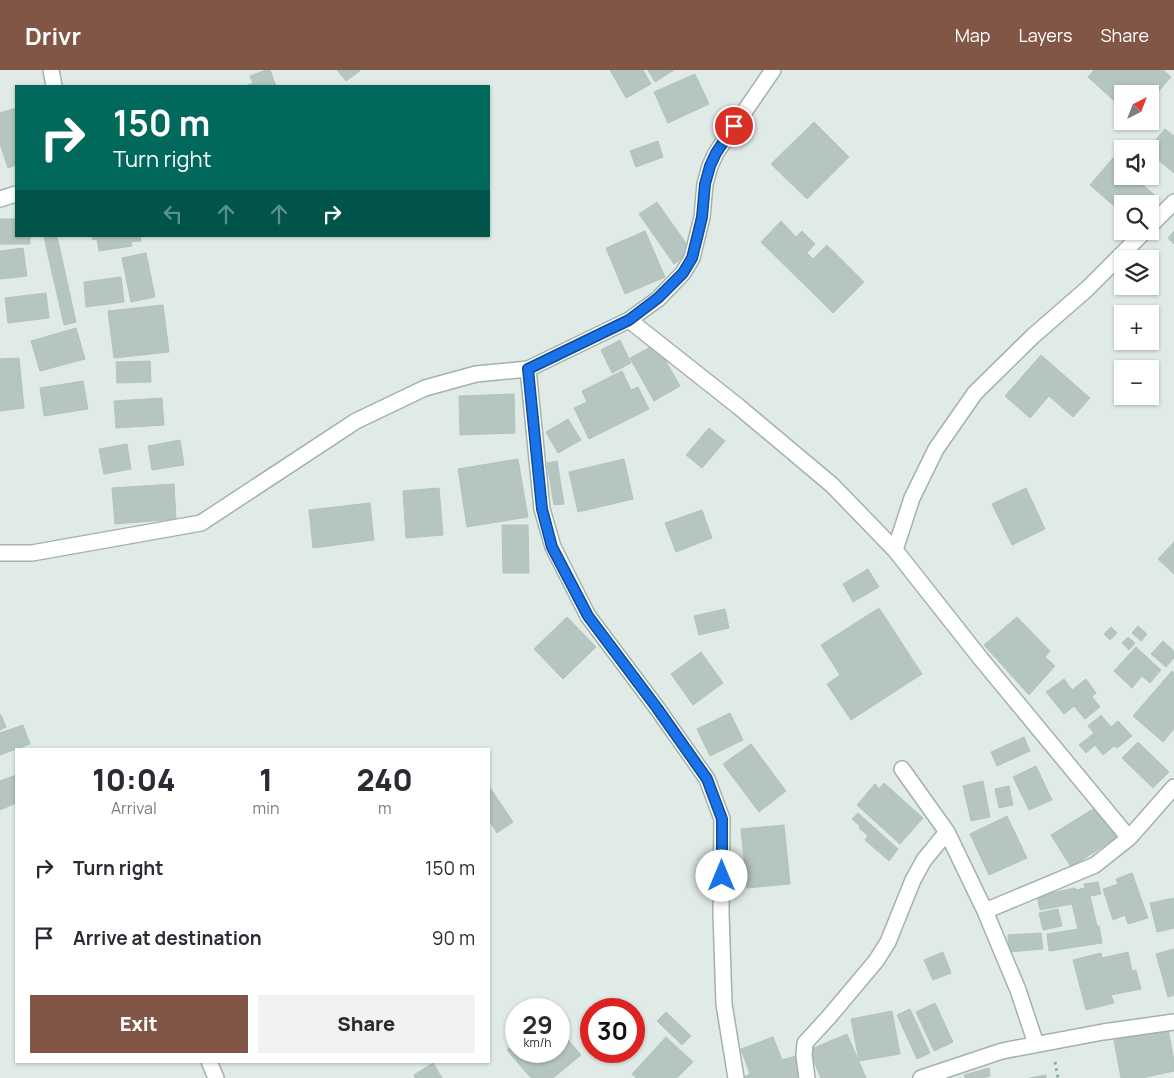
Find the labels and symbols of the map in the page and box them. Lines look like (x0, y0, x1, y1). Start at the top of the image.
north arrow (1114, 85, 1159, 130)
pin (713, 105, 755, 147)
position arrow (695, 849, 747, 901)
speed limit sign: 30 (580, 998, 645, 1063)

